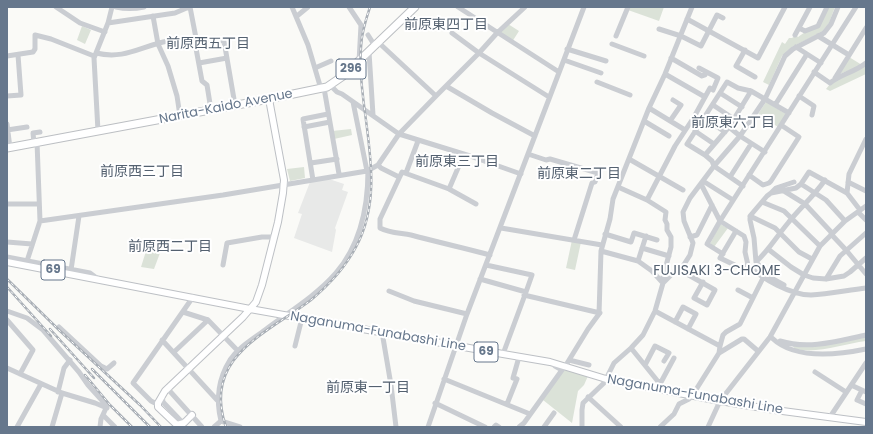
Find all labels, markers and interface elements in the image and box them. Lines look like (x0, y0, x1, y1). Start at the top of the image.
district label: 前原東四丁目 (404, 17, 488, 33)
district label: 前原西五丁目 (166, 36, 250, 52)
road number: 296 (336, 59, 366, 79)
street label: Narita-Kaido Avenue (158, 86, 294, 128)
district label: 前原東六丁目 (691, 115, 775, 131)
district label: 前原東三丁目 (415, 154, 499, 170)
district label: 前原西三丁目 (100, 164, 184, 180)
district label: 前原東二丁目 (537, 166, 621, 182)
district label: 前原西二丁目 (128, 239, 212, 255)
road number: 69 (41, 260, 65, 280)
district label: FUJISAKI 3-CHOME (645, 263, 789, 279)
street label: Naganuma-Funabashi Line (289, 309, 467, 355)
road number: 69 (474, 342, 498, 362)
street label: Naganuma-Funabashi Line (606, 372, 784, 418)
district label: 前原東一丁目 (326, 380, 410, 396)

